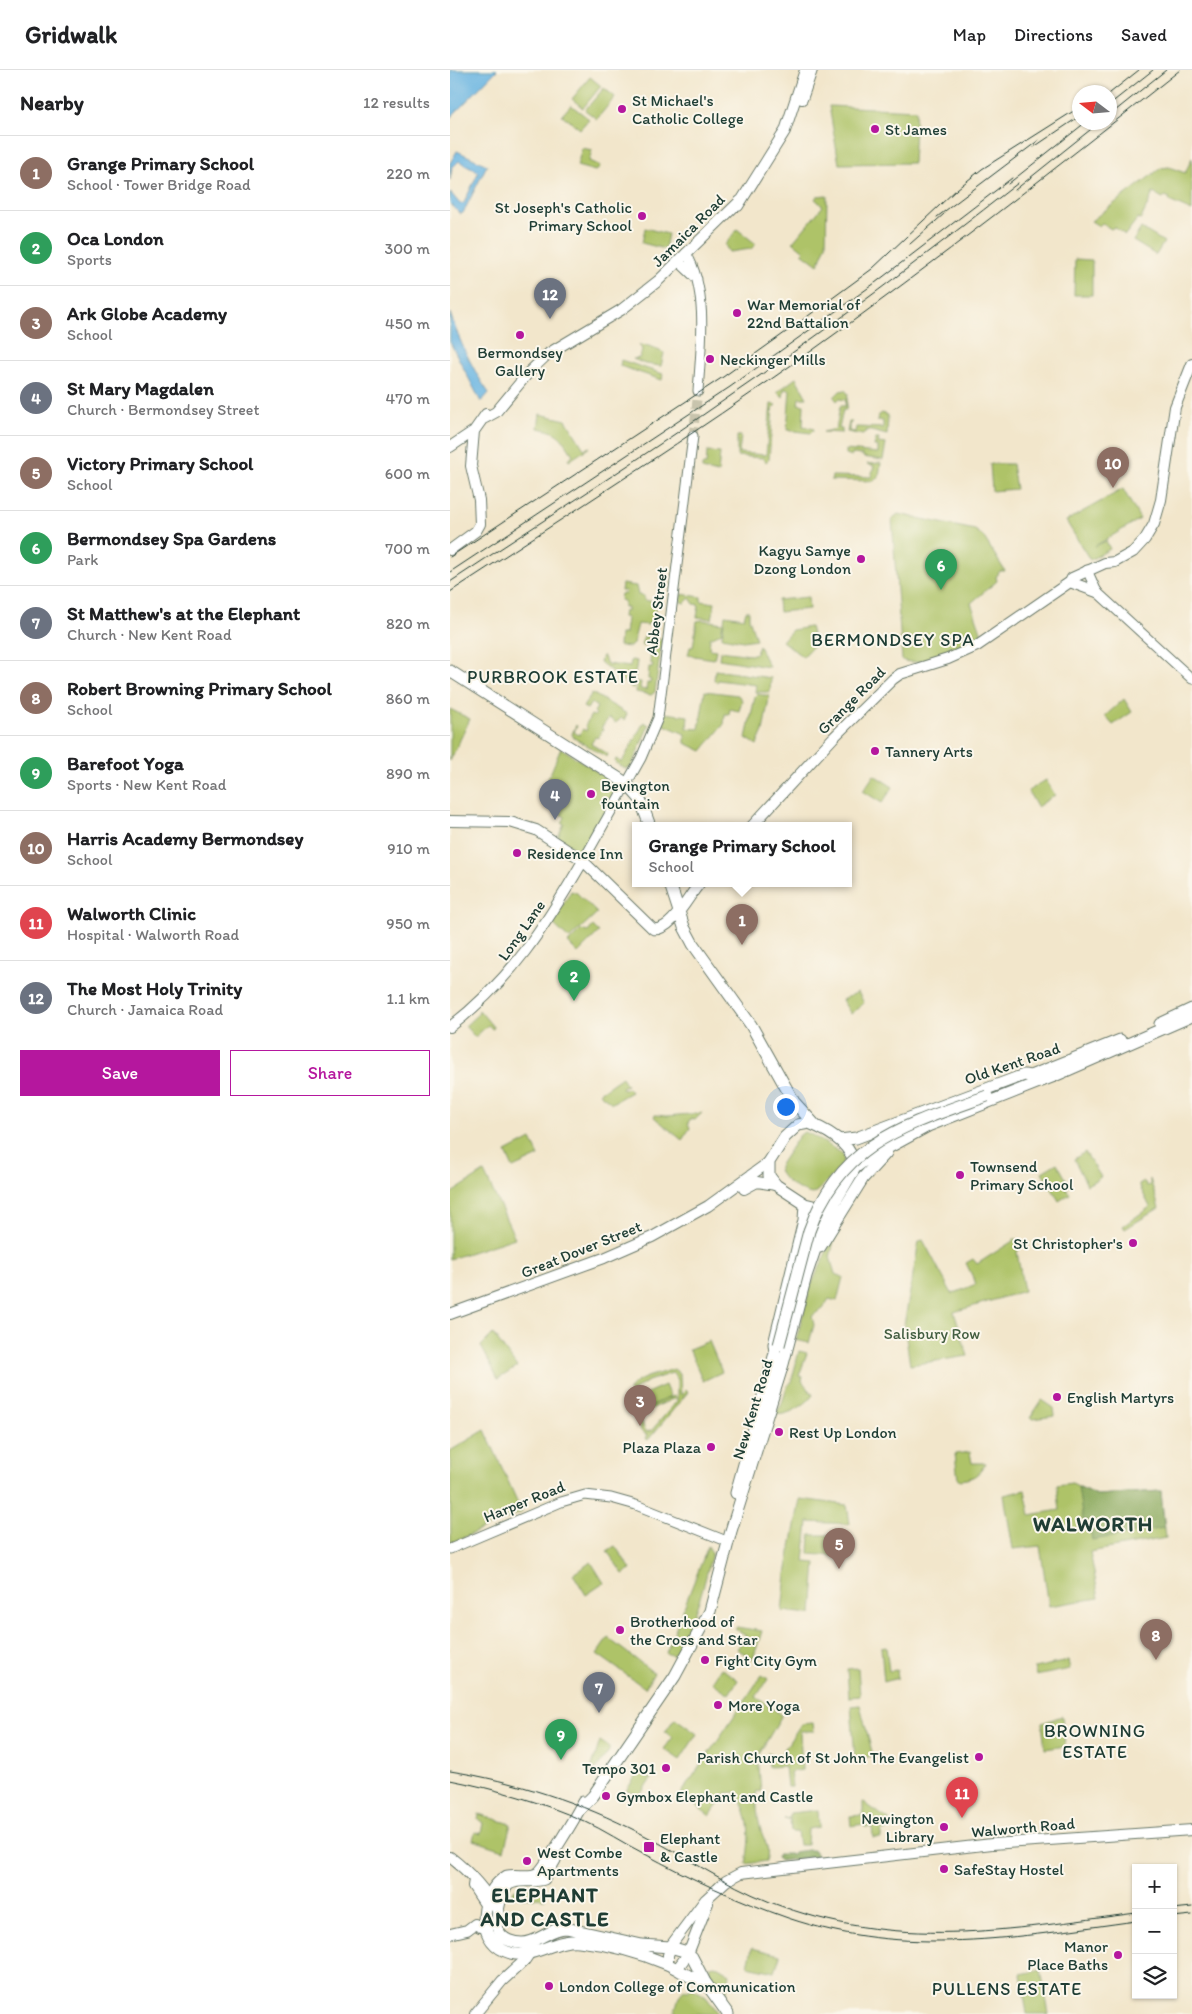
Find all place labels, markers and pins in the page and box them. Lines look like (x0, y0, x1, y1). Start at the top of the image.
place label: St Michael's Catholic College (632, 91, 744, 128)
marker: St Michael's Catholic College (616, 103, 628, 115)
place label: St James (885, 120, 947, 139)
marker: St James (869, 123, 881, 135)
place label: St Joseph's Catholic Primary School (495, 198, 632, 235)
marker: St Joseph's Catholic Primary School (636, 210, 648, 222)
pin: 12 (534, 278, 566, 319)
place label: War Memorial of 22nd Battalion (747, 295, 861, 332)
marker: War Memorial of 22nd Battalion (731, 307, 743, 319)
marker: Bermondsey Gallery (514, 329, 526, 341)
place label: Bermondsey Gallery (477, 343, 563, 380)
place label: Neckinger Mills (720, 350, 826, 369)
marker: Neckinger Mills (704, 353, 716, 365)
pin: 10 (1097, 447, 1129, 488)
place label: Kagyu Samye Dzong London (754, 541, 851, 578)
pin: 6 (925, 549, 957, 590)
marker: Kagyu Samye Dzong London (855, 553, 867, 565)
place label: Tannery Arts (885, 742, 973, 761)
marker: Tannery Arts (869, 745, 881, 757)
place label: Bevington fountain (601, 776, 670, 813)
pin: 4 (539, 779, 571, 820)
marker: Bevington fountain (585, 788, 597, 800)
place label: Residence Inn (527, 844, 623, 863)
marker: Residence Inn (511, 847, 523, 859)
pin: 1 (726, 904, 758, 945)
pin: 2 (558, 960, 590, 1001)
place label: Townsend Primary School (970, 1157, 1074, 1194)
marker: Townsend Primary School (954, 1169, 966, 1181)
place label: St Christopher's (1013, 1234, 1123, 1253)
marker: St Christopher's (1127, 1237, 1139, 1249)
pin: 3 (624, 1385, 656, 1426)
place label: English Martyrs (1067, 1388, 1174, 1407)
marker: English Martyrs (1051, 1391, 1063, 1403)
place label: Rest Up London (789, 1423, 897, 1442)
marker: Rest Up London (773, 1426, 785, 1438)
place label: Plaza Plaza (623, 1438, 702, 1457)
marker: Plaza Plaza (705, 1441, 717, 1453)
pin: 5 (823, 1528, 855, 1569)
place label: Brotherhood of the Cross and Star (630, 1612, 758, 1649)
pin: 8 (1140, 1619, 1172, 1660)
marker: Brotherhood of the Cross and Star (614, 1624, 626, 1636)
place label: Fight City Gym (715, 1651, 817, 1670)
marker: Fight City Gym (699, 1654, 711, 1666)
pin: 7 (583, 1672, 615, 1713)
place label: More Yoga (728, 1696, 801, 1715)
marker: More Yoga (712, 1699, 724, 1711)
pin: 9 (545, 1719, 577, 1760)
place label: Parish Church of St John The Evangelist (697, 1748, 969, 1767)
marker: Parish Church of St John The Evangelist (973, 1751, 985, 1763)
place label: Tempo 301 (582, 1759, 657, 1778)
marker: Tempo 301 (660, 1762, 672, 1774)
pin: 11 (946, 1777, 978, 1818)
place label: Gymbox Elephant and Castle (616, 1787, 813, 1806)
marker: Gymbox Elephant and Castle (600, 1790, 612, 1802)
place label: Newington Library (861, 1809, 934, 1846)
marker: Newington Library (938, 1821, 950, 1833)
place label: Elephant & Castle (660, 1829, 720, 1866)
marker: Elephant & Castle (642, 1840, 656, 1854)
place label: West Combe Apartments (537, 1843, 623, 1880)
marker: West Combe Apartments (521, 1855, 533, 1867)
place label: SafeStay Hostel (954, 1860, 1064, 1879)
marker: SafeStay Hostel (938, 1863, 950, 1875)
place label: Manor Place Baths (1027, 1937, 1108, 1974)
marker: Manor Place Baths (1112, 1949, 1124, 1961)
place label: London College of Communication (559, 1977, 796, 1996)
marker: London College of Communication (543, 1980, 555, 1992)

